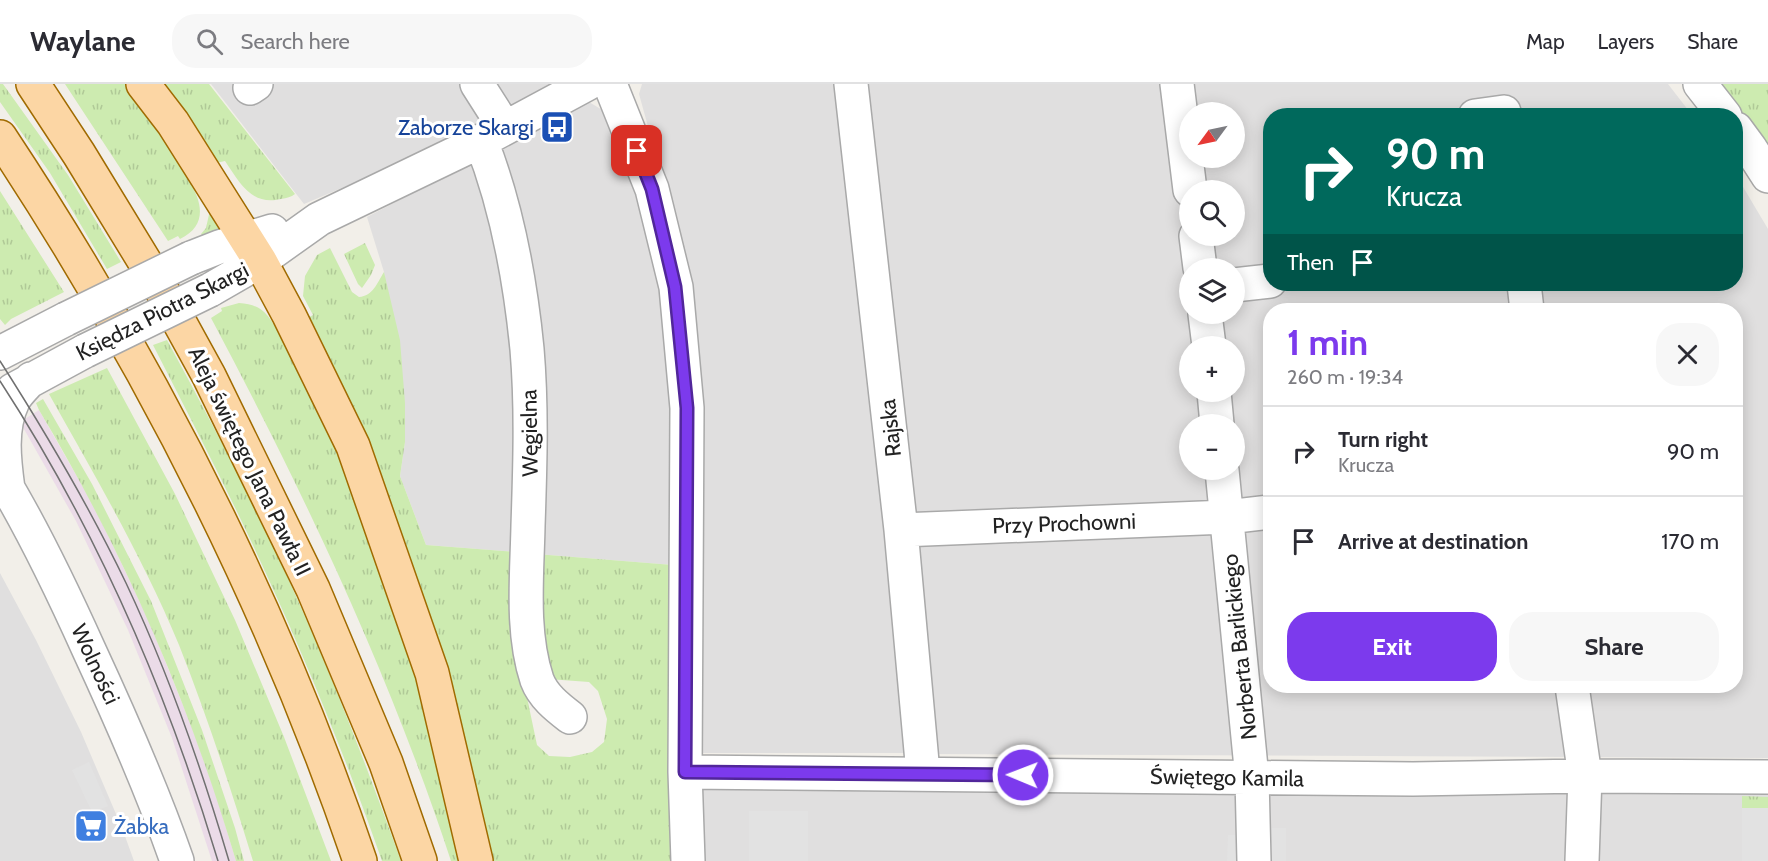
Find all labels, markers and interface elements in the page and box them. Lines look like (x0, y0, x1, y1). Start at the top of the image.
search box (172, 14, 592, 68)
text: Waylane (30, 24, 136, 58)
icon: search (193, 25, 226, 58)
text: Search here (241, 28, 350, 55)
text: Map (1526, 29, 1565, 54)
text: Layers (1598, 29, 1654, 54)
text: Share (1687, 29, 1738, 54)
north arrow (1179, 102, 1245, 168)
map controls (1179, 102, 1245, 480)
bus stop icon: Zaborze Skargi (539, 109, 575, 145)
place label: Zaborze Skargi (398, 114, 534, 141)
pin (611, 125, 662, 176)
text: 90 m (1386, 128, 1485, 180)
icon: right (1287, 132, 1365, 210)
icon: arrive (620, 134, 653, 167)
button: search (1179, 180, 1245, 246)
text: Krucza (1386, 180, 1462, 213)
icon: arrive (1346, 246, 1379, 279)
text: Then (1287, 249, 1334, 276)
street label: Księdza Piotra Skargi (71, 256, 253, 367)
button: layers (1179, 258, 1245, 324)
text: 1 min (1287, 320, 1368, 364)
button: close (1656, 323, 1719, 386)
button: + (1179, 336, 1245, 402)
street label: Aleja świętego Jana Pawła II (182, 342, 317, 580)
text: 260 m · 19:34 (1287, 365, 1403, 389)
street label: Węgielna (515, 389, 544, 477)
street label: Rajska (874, 397, 907, 458)
button: − (1179, 414, 1245, 480)
text: Turn right (1338, 426, 1428, 453)
icon: right (1287, 435, 1320, 468)
text: 90 m (1667, 438, 1719, 465)
text: Krucza (1338, 453, 1394, 477)
street label: Przy Prochowni (992, 507, 1136, 540)
icon: arrive (1287, 525, 1320, 558)
text: Arrive at destination (1338, 528, 1528, 555)
text: 170 m (1661, 528, 1719, 555)
street label: Norberta Barlickiego (1216, 553, 1263, 741)
button: Exit (1287, 612, 1497, 681)
button: Share (1509, 612, 1719, 681)
street label: Wolności (65, 620, 126, 709)
position arrow (991, 743, 1055, 807)
street label: Świętego Kamila (1150, 763, 1305, 792)
supermarket icon: Żabka (73, 808, 109, 844)
place label: Żabka (114, 813, 170, 840)

